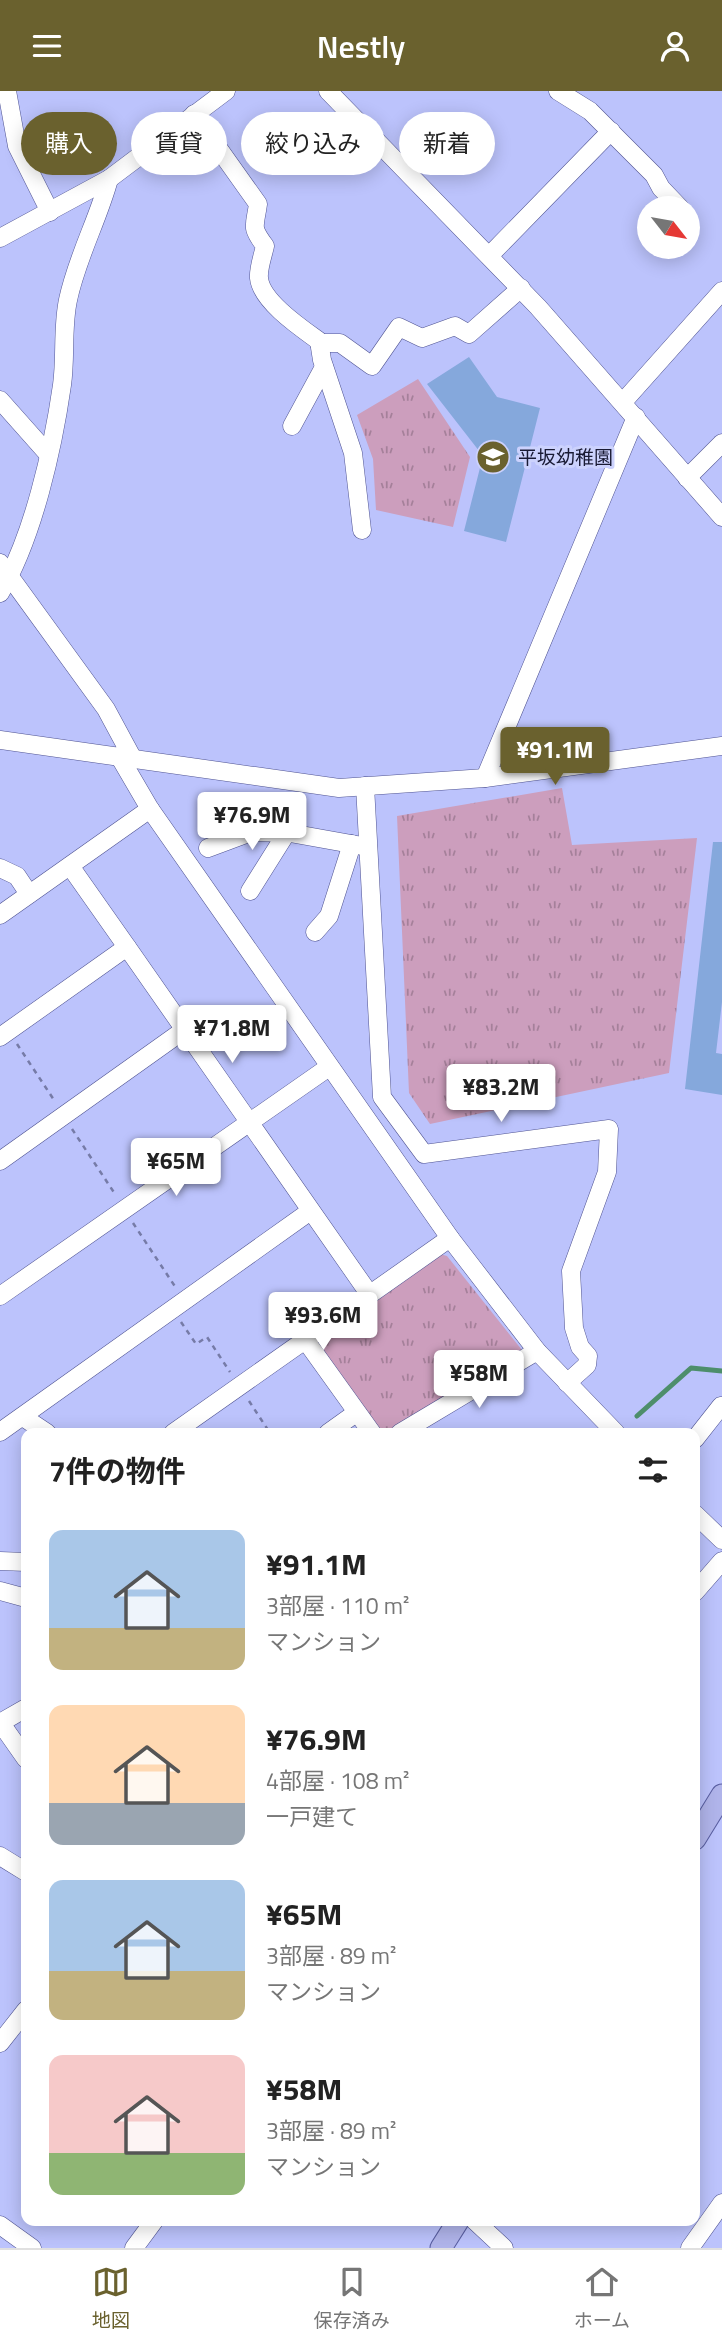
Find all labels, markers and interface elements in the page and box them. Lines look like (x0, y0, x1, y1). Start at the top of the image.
text: Nestly (317, 22, 405, 70)
icon: menu (28, 27, 66, 65)
icon: person (656, 27, 694, 65)
chip: 購入 (21, 112, 117, 175)
chip: 賃貸 (131, 112, 227, 175)
chip: 絞り込み (241, 112, 385, 175)
chip: 新着 (399, 112, 495, 175)
north arrow (637, 196, 700, 259)
map controls (637, 196, 700, 259)
school or university icon: 平坂幼稚園 (474, 438, 512, 476)
place label: 平坂幼稚園 (518, 442, 613, 471)
pin: ¥91.1M (498, 727, 612, 787)
text: ¥91.1M (516, 732, 594, 767)
pin: ¥76.9M (195, 793, 309, 852)
text: ¥76.9M (213, 797, 291, 832)
pin: ¥71.8M (175, 1005, 289, 1065)
text: ¥71.8M (193, 1010, 271, 1045)
pin: ¥83.2M (444, 1065, 558, 1124)
text: ¥83.2M (462, 1069, 540, 1104)
pin: ¥65M (135, 1139, 217, 1198)
text: ¥65M (147, 1143, 205, 1178)
pin: ¥93.6M (266, 1293, 380, 1352)
text: ¥93.6M (284, 1297, 362, 1332)
pin: ¥58M (438, 1351, 520, 1410)
text: ¥58M (450, 1355, 508, 1390)
text: 7件の物件 (49, 1448, 186, 1494)
icon: filters (634, 1451, 672, 1489)
text: ¥91.1M (266, 1541, 367, 1587)
icon: home (105, 1558, 189, 1642)
text: 3部屋 · 110 m² (266, 1588, 409, 1623)
text: マンション (266, 1624, 381, 1659)
text: ¥76.9M (266, 1716, 367, 1762)
icon: home (105, 1733, 189, 1817)
text: 4部屋 · 108 m² (266, 1763, 409, 1798)
text: 一戸建て (266, 1799, 358, 1834)
text: ¥65M (266, 1891, 342, 1937)
icon: home (105, 1908, 189, 1992)
text: 3部屋 · 89 m² (266, 1938, 396, 1973)
text: マンション (266, 1974, 381, 2009)
text: ¥58M (266, 2066, 342, 2112)
icon: home (105, 2083, 189, 2167)
text: 3部屋 · 89 m² (266, 2113, 396, 2148)
text: マンション (266, 2149, 381, 2184)
tab: 地図 (92, 2263, 130, 2334)
tab: 保存済み (314, 2263, 390, 2334)
tab: ホーム (574, 2263, 630, 2334)

